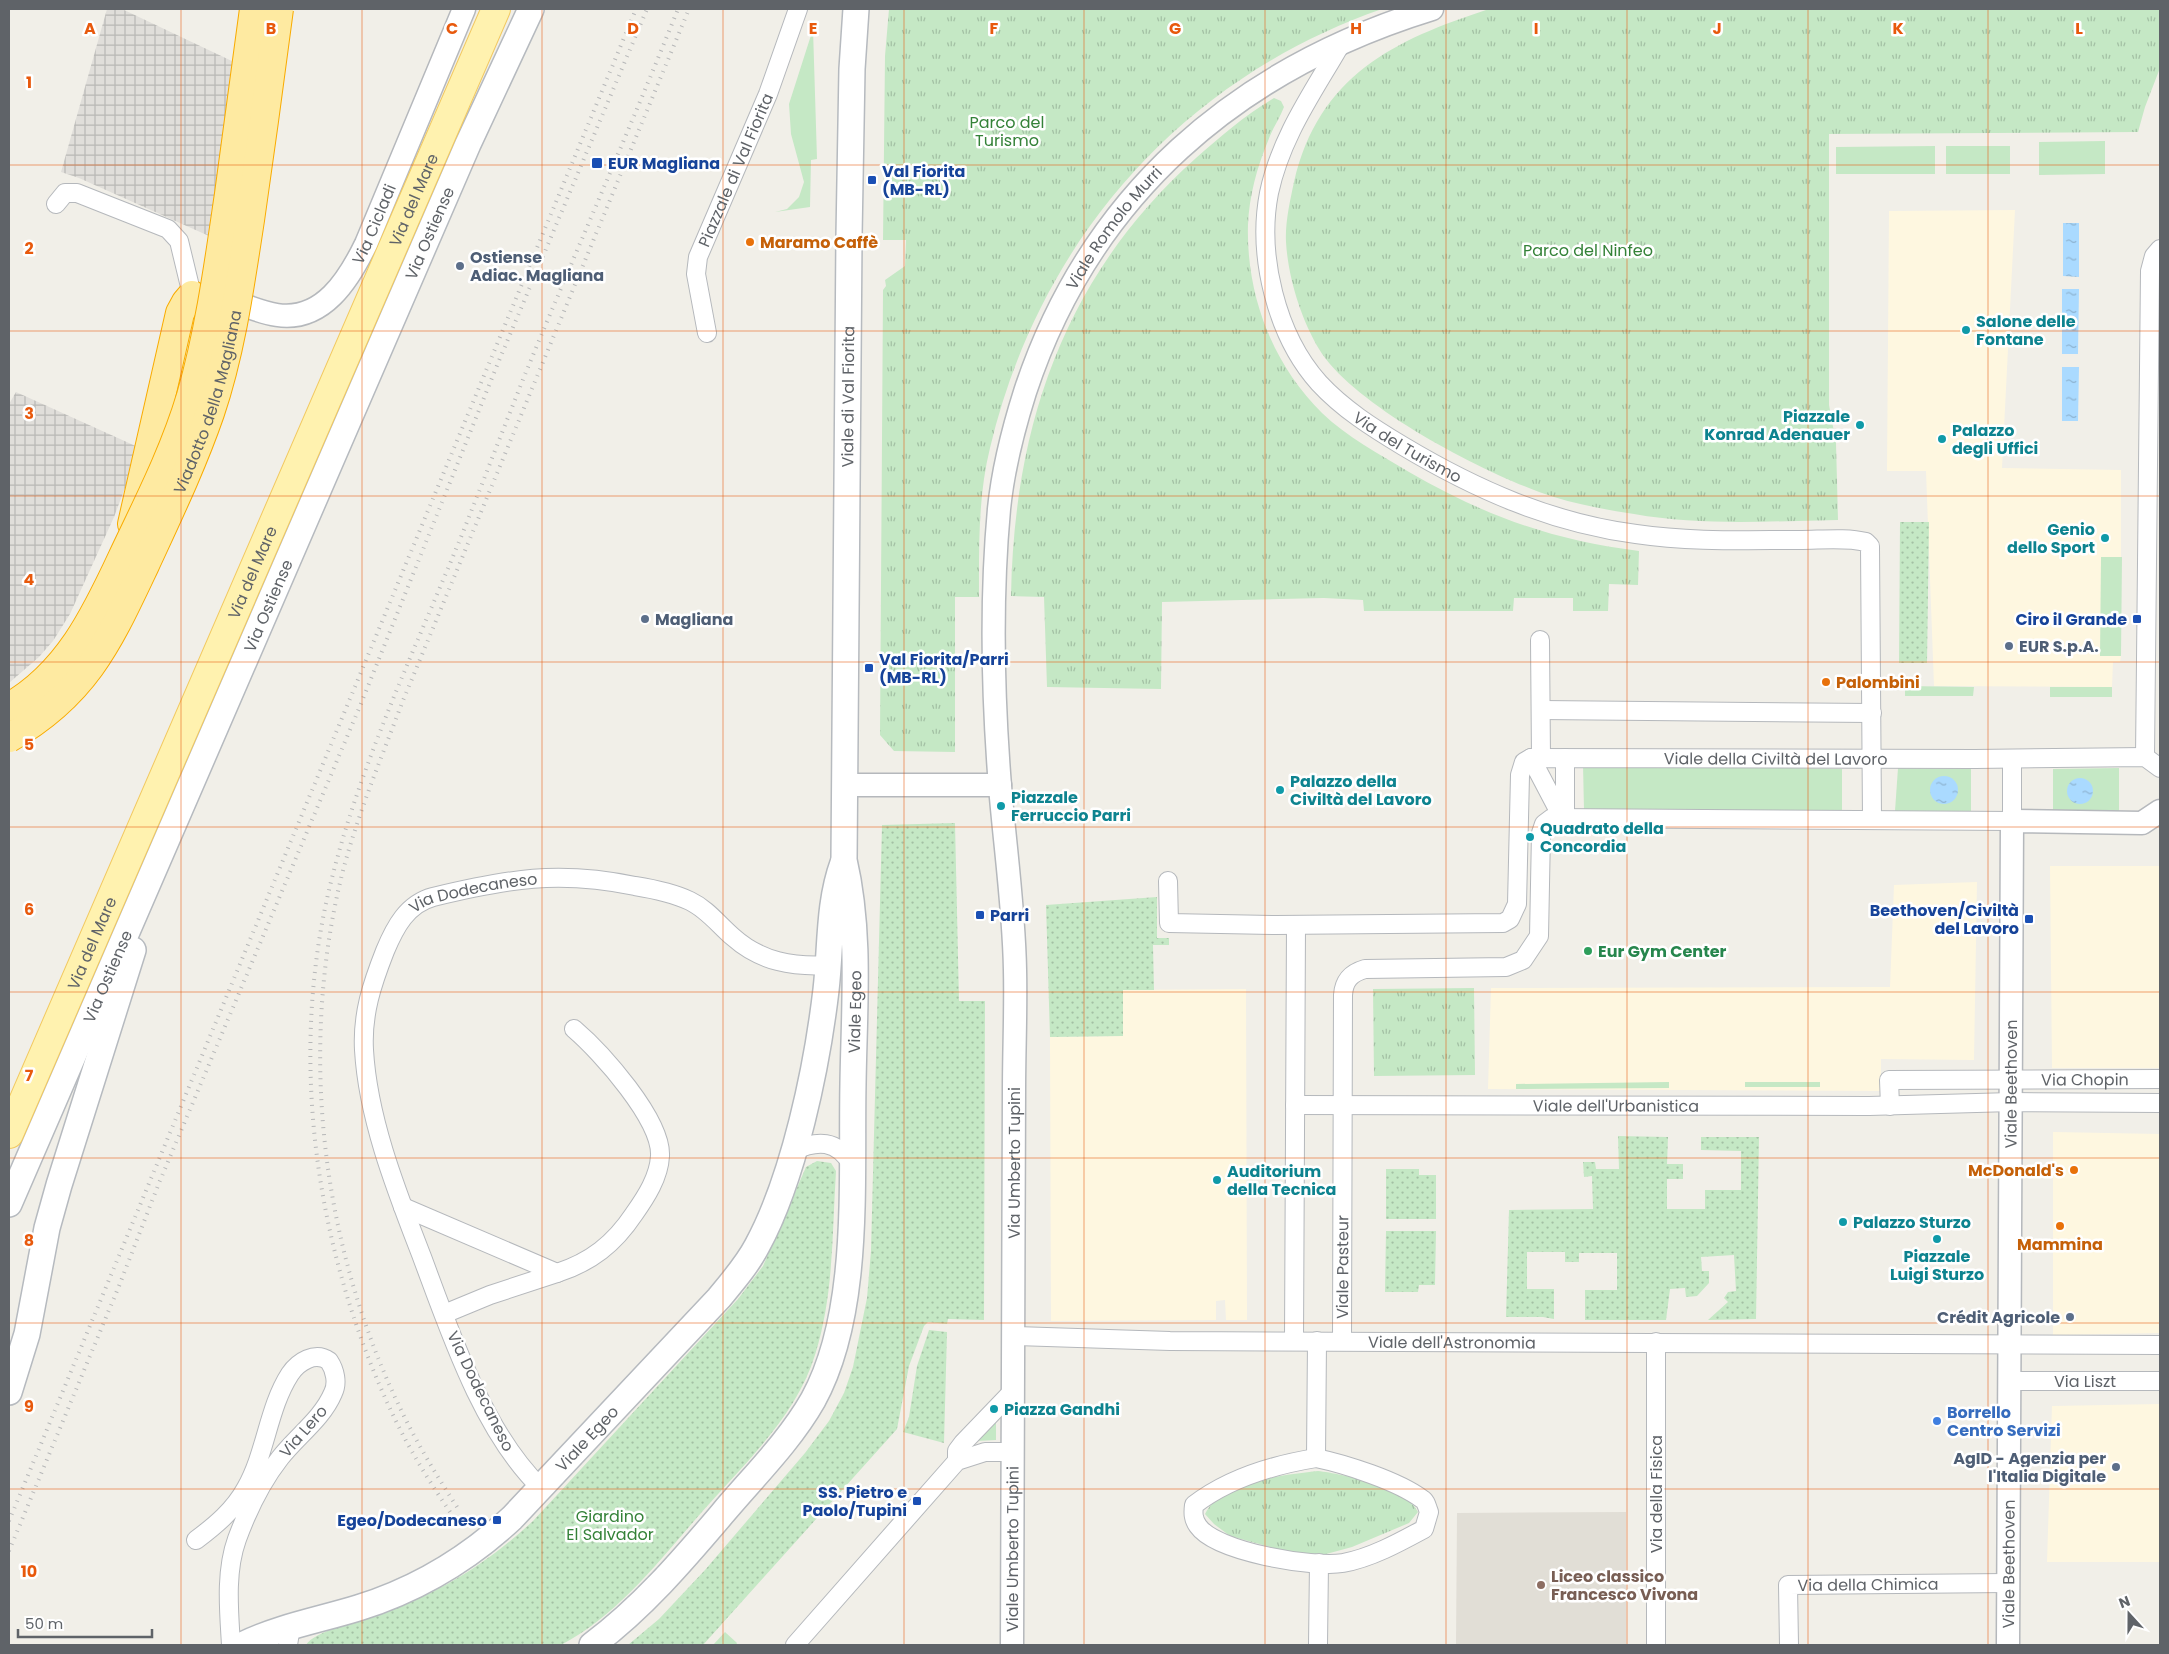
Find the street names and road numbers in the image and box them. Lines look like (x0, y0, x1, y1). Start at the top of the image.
street label: Piazzale di Val Fiorita (693, 90, 779, 251)
street label: Via del Mare (384, 150, 444, 250)
street label: Viale Romolo Murri (1061, 161, 1167, 294)
street label: Via Cicladi (346, 181, 402, 269)
street label: Via Ostiense (400, 183, 460, 283)
street label: Viadotto della Magliana (168, 308, 247, 497)
street label: Viale di Val Fiorita (836, 326, 860, 467)
street label: Via del Turismo (1348, 406, 1466, 488)
street label: Via del Mare (222, 522, 283, 623)
street label: Via Ostiense (238, 556, 299, 656)
street label: Viale della Civiltà del Lavoro (1664, 747, 1888, 771)
street label: Via Dodecaneso (404, 867, 538, 919)
street label: Via del Mare (62, 893, 122, 993)
street label: Via Ostiense (78, 927, 138, 1027)
street label: Viale Egeo (843, 970, 867, 1054)
street label: Viale Beethoven (1999, 1020, 2023, 1149)
street label: Via Chopin (2041, 1068, 2129, 1091)
street label: Via Umberto Tupini (1003, 1087, 1026, 1239)
street label: Viale dell'Urbanistica (1533, 1094, 1699, 1118)
street label: Viale Pasteur (1331, 1215, 1354, 1319)
street label: Via Dodecaneso (441, 1327, 520, 1455)
street label: Viale dell'Astronomia (1368, 1331, 1536, 1354)
street label: Via Liszt (2054, 1370, 2116, 1393)
street label: Via Lero (274, 1400, 333, 1463)
street label: Viale Egeo (550, 1401, 624, 1477)
street label: Via della Fisica (1645, 1435, 1668, 1553)
street label: Viale Umberto Tupini (1001, 1466, 1024, 1632)
street label: Viale Beethoven (1997, 1500, 2021, 1628)
street label: Via della Chimica (1797, 1573, 1939, 1597)

